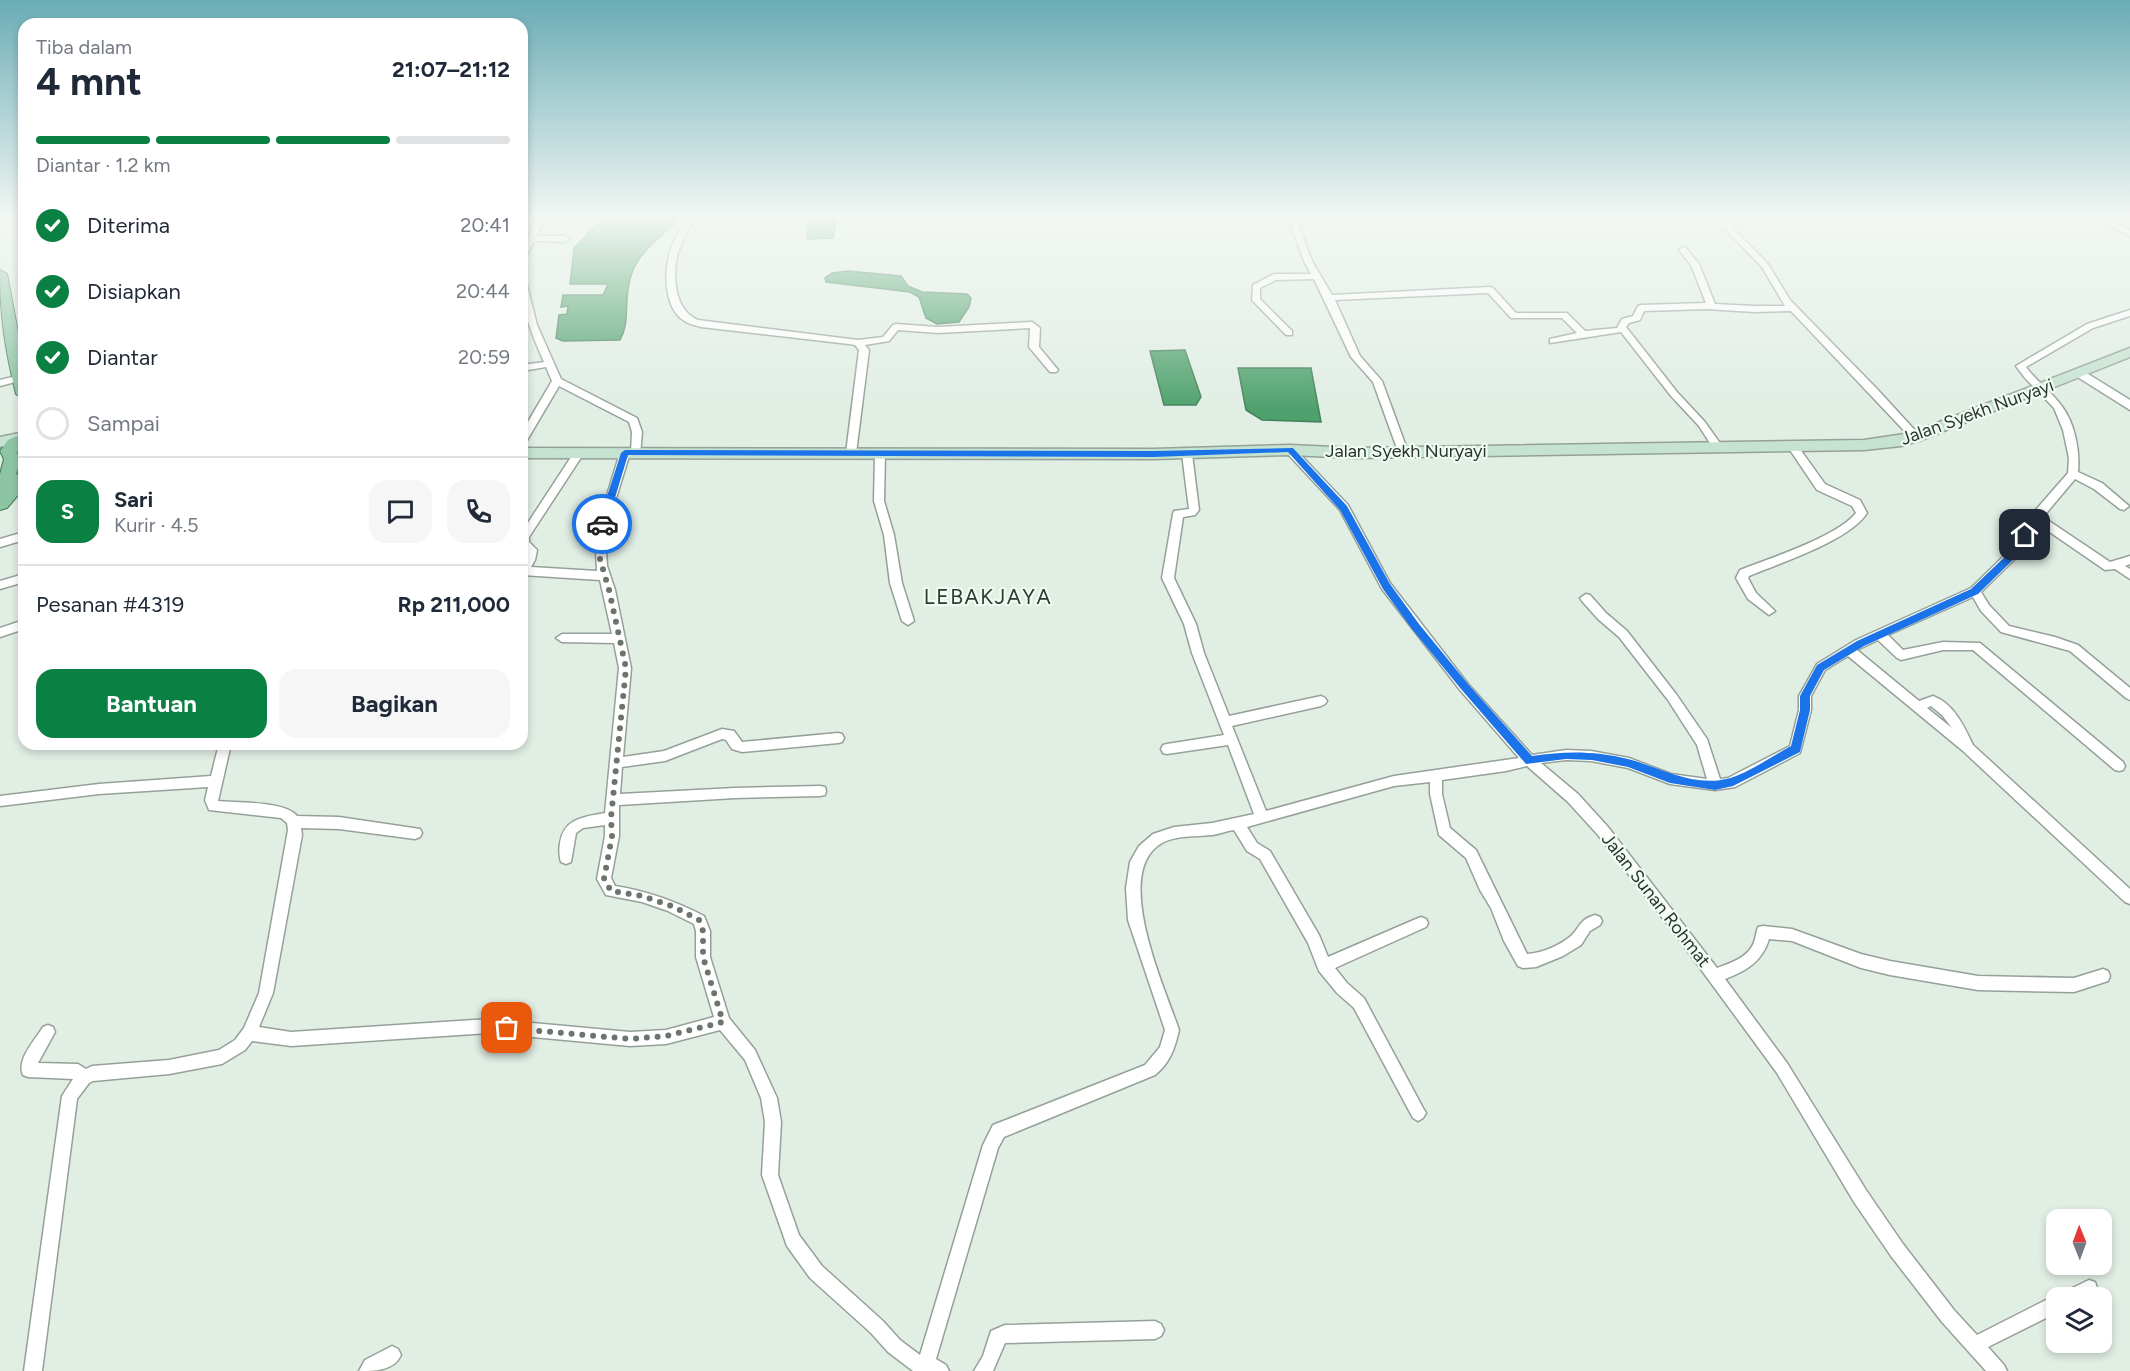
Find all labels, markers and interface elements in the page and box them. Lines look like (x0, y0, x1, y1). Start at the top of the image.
text: Tiba dalam (36, 35, 132, 59)
text: 21:07–21:12 (392, 56, 510, 83)
text: 4 mnt (36, 58, 142, 105)
text: Diantar · 1.2 km (36, 153, 170, 177)
icon: check (36, 209, 69, 242)
text: Diterima (87, 212, 170, 239)
text: 20:41 (460, 213, 510, 237)
icon: check (36, 275, 69, 308)
text: Disiapkan (87, 278, 181, 305)
text: 20:44 (456, 279, 510, 303)
icon: check (36, 341, 69, 374)
text: Diantar (87, 344, 158, 371)
text: 20:59 (458, 345, 510, 369)
street label: Jalan Syekh Nuryayi (1897, 374, 2057, 450)
text: Sampai (87, 410, 160, 437)
street label: Jalan Syekh Nuryayi (1325, 440, 1487, 462)
button: chat (369, 480, 432, 543)
button: phone (447, 480, 510, 543)
text: Sari (114, 486, 153, 513)
courier (572, 494, 632, 554)
text: S (61, 498, 74, 525)
icon: car (586, 508, 619, 541)
pin (1999, 509, 2050, 560)
text: Kurir · 4.5 (114, 513, 199, 537)
icon: home (2008, 518, 2041, 551)
district label: LEBAKJAYA (924, 584, 1052, 609)
text: Pesanan #4319 (36, 591, 184, 618)
text: Rp 211,000 (398, 591, 510, 618)
button: Bantuan (36, 669, 267, 738)
button: Bagikan (279, 669, 510, 738)
street label: Jalan Sunan Rohmat (1597, 829, 1715, 972)
pin (481, 1002, 532, 1053)
icon: bag (490, 1011, 523, 1044)
north arrow (2046, 1209, 2112, 1275)
map controls (2046, 1209, 2112, 1353)
button: layers (2046, 1287, 2112, 1353)

